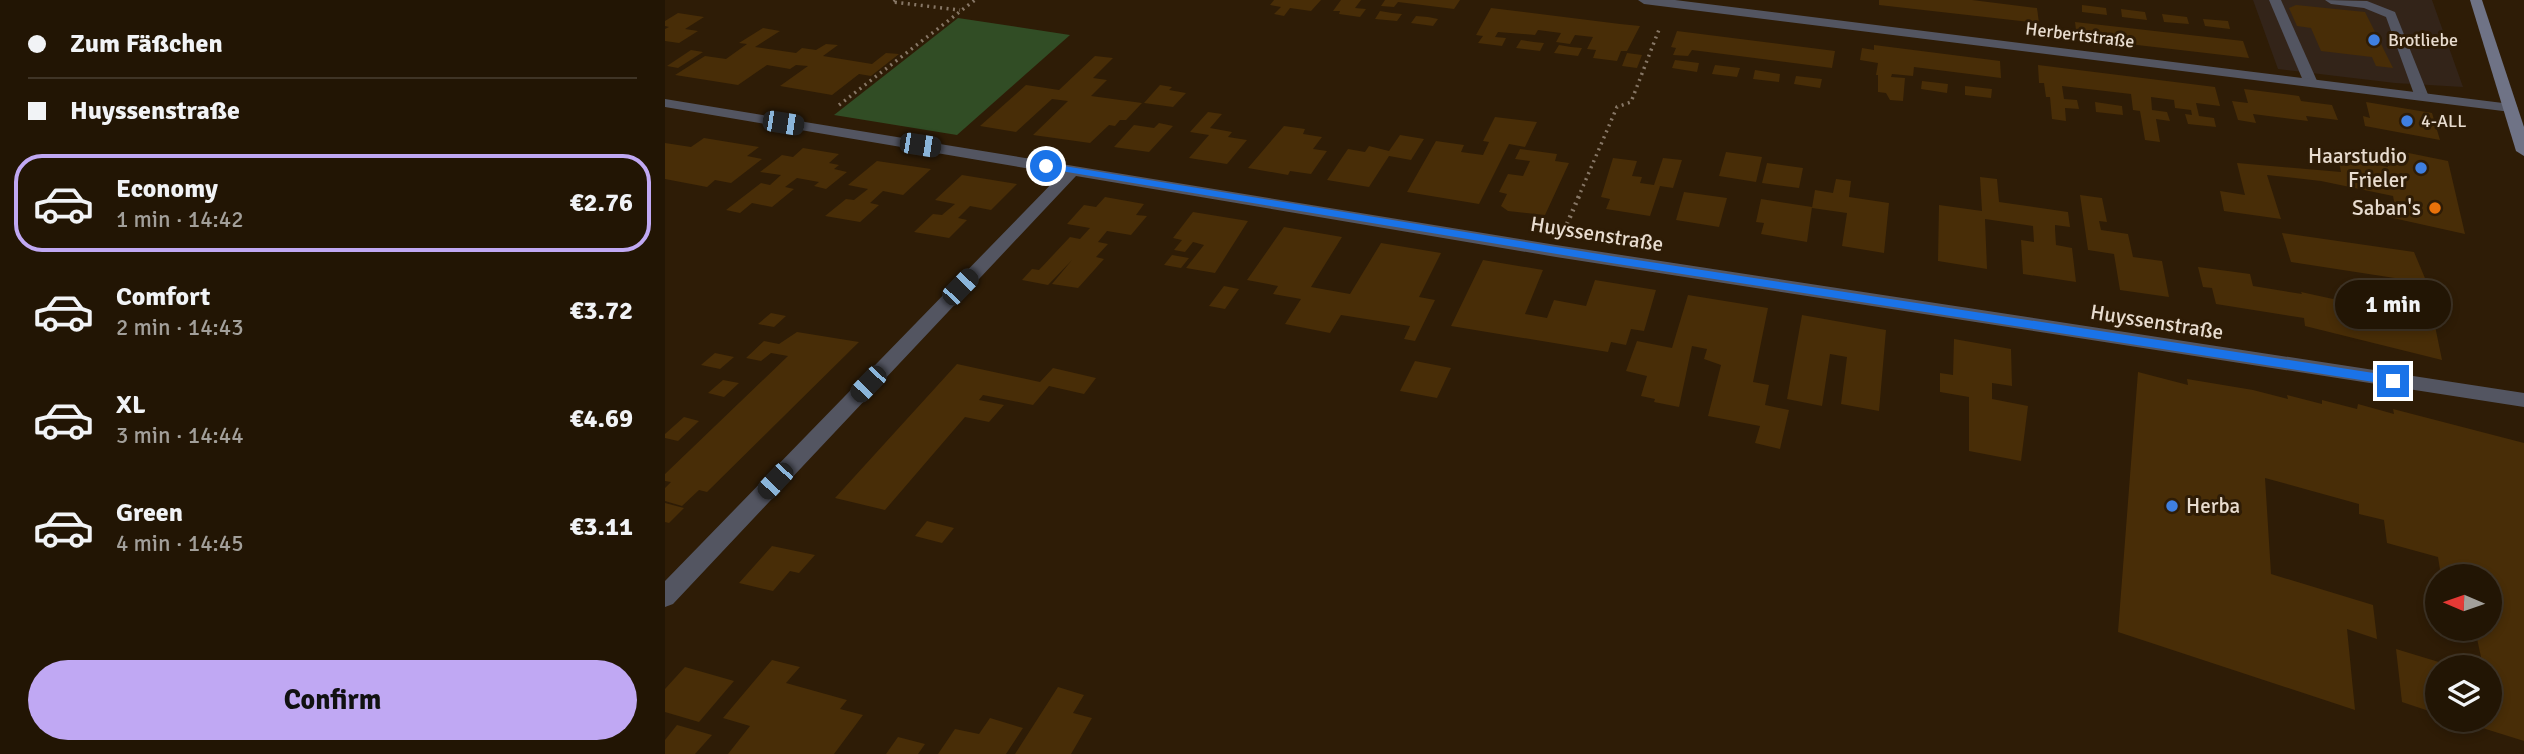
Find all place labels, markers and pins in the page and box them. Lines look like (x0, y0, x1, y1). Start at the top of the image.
place label: Brotliebe (2388, 29, 2458, 51)
marker: Brotliebe (2366, 32, 2382, 48)
place label: 4-ALL (2421, 110, 2466, 132)
marker: 4-ALL (2399, 113, 2415, 129)
place label: Haarstudio Frieler (2308, 143, 2407, 193)
marker: Haarstudio Frieler (2413, 160, 2429, 176)
place label: Saban's (2352, 195, 2421, 221)
marker: Saban's (2427, 200, 2443, 216)
place label: Herba (2186, 493, 2240, 519)
marker: Herba (2164, 498, 2180, 514)

